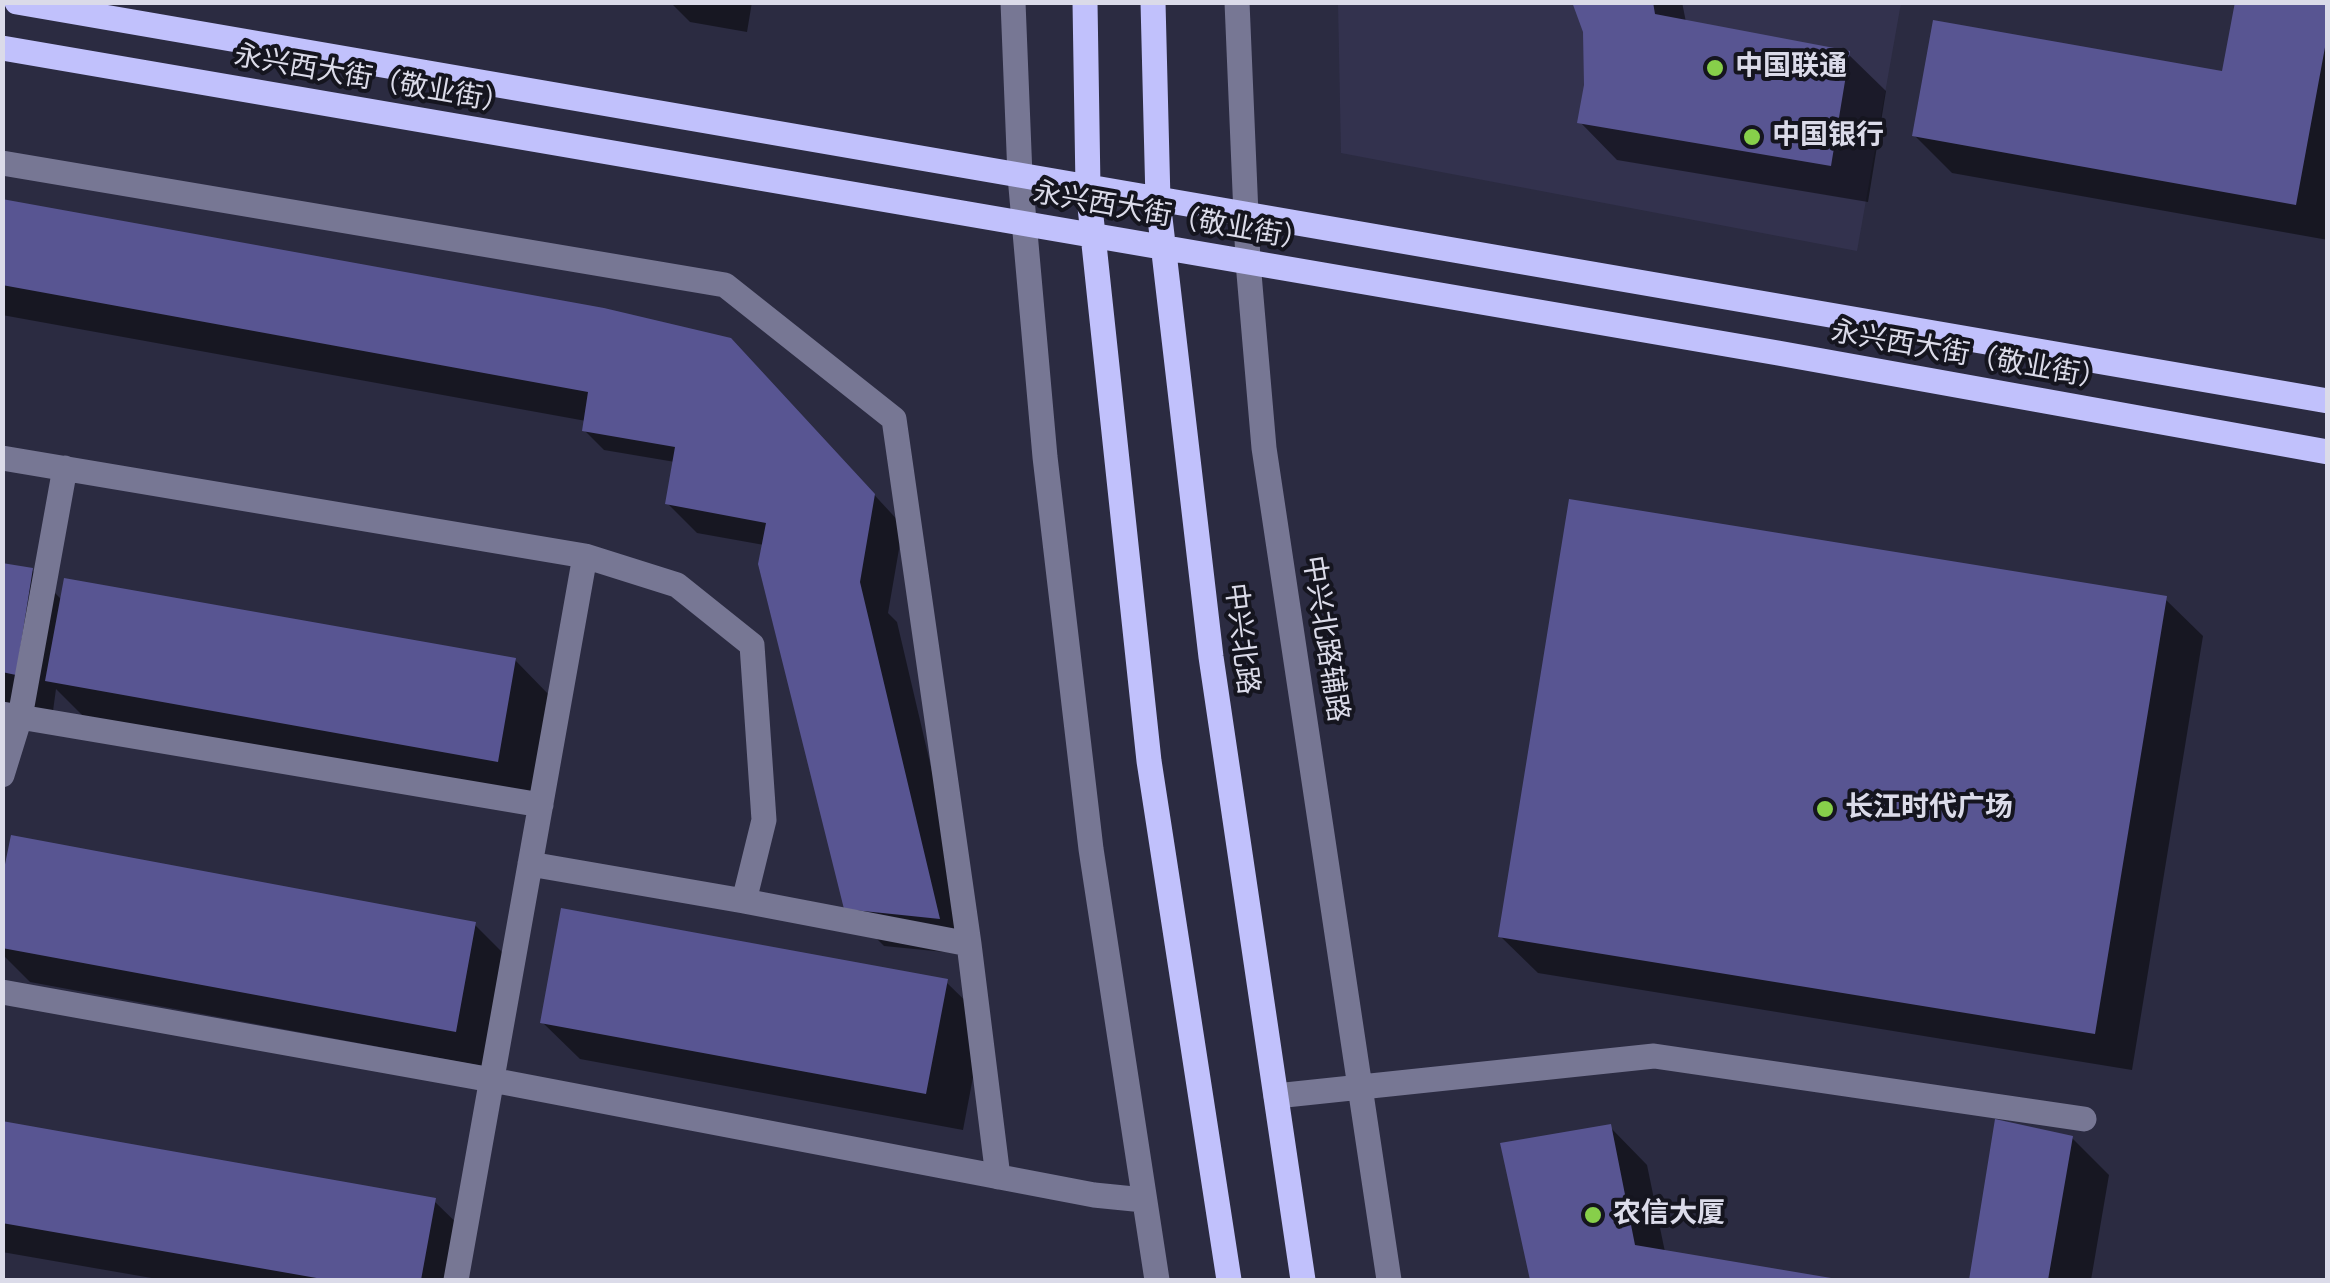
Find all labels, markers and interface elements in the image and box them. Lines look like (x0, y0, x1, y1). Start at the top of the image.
street label: 永兴西大街（敬业街） (231, 40, 513, 122)
place label: 中国联通 (1735, 51, 1847, 85)
marker: 中国联通 (1704, 57, 1726, 79)
place label: 中国银行 (1772, 120, 1884, 154)
marker: 中国银行 (1741, 126, 1763, 148)
street label: 永兴西大街（敬业街） (1030, 177, 1312, 259)
street label: 永兴西大街（敬业街） (1828, 316, 2110, 398)
street label: 中兴北路辅路 (1294, 553, 1354, 725)
street label: 中兴北路 (1217, 581, 1263, 697)
place label: 长江时代广场 (1845, 792, 2013, 826)
marker: 长江时代广场 (1814, 798, 1836, 820)
place label: 农信大厦 (1613, 1198, 1725, 1232)
marker: 农信大厦 (1582, 1204, 1604, 1226)

